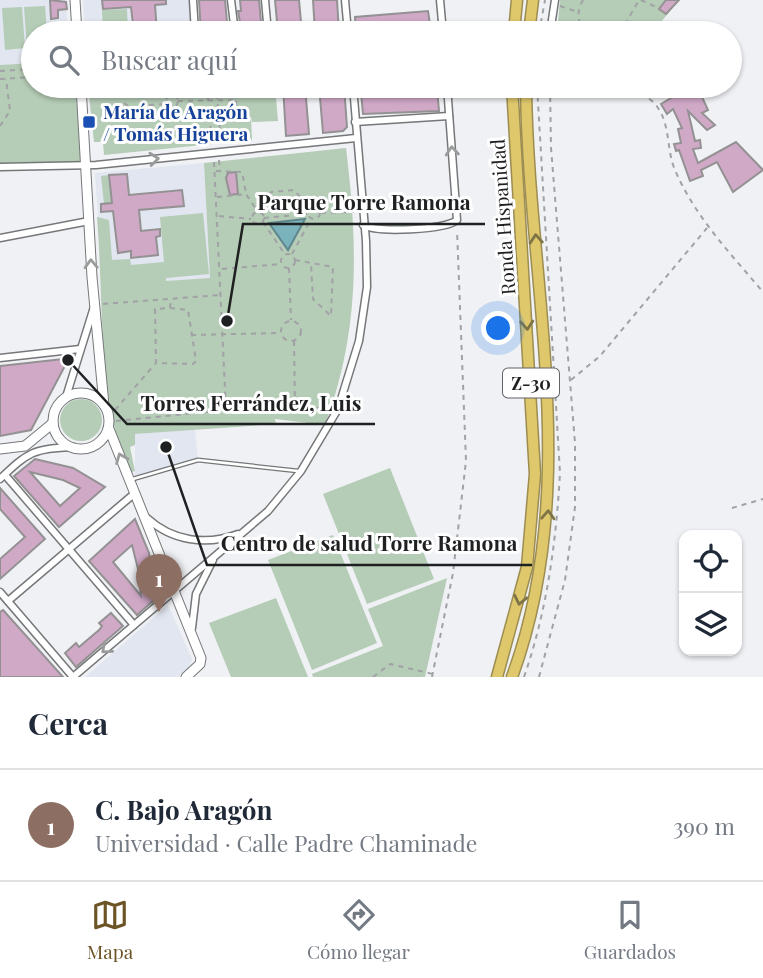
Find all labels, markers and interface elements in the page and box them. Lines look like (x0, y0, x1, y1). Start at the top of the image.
search box (21, 21, 742, 98)
icon: search (45, 41, 83, 79)
text: Buscar aquí (101, 42, 237, 77)
place label: María de Aragón / Tomás Higuera (103, 98, 248, 146)
marker: María de Aragón / Tomás Higuera (81, 114, 97, 130)
street label: Ronda Hispanidad (484, 138, 520, 296)
one-way arrow (445, 145, 460, 156)
one-way arrow (149, 152, 160, 167)
callout: Parque Torre Ramona (243, 182, 485, 224)
text: Parque Torre Ramona (257, 187, 471, 215)
one-way arrow (529, 233, 544, 244)
one-way arrow (84, 259, 99, 270)
your location (481, 311, 515, 345)
one-way arrow (519, 320, 534, 331)
road number: Z-30 (503, 368, 559, 398)
callout: Torres Ferrández, Luis (127, 382, 375, 424)
text: Torres Ferrández, Luis (141, 388, 361, 416)
one-way arrow (115, 453, 129, 466)
one-way arrow (540, 509, 555, 520)
callout: Centro de salud Torre Ramona (207, 523, 532, 565)
text: Centro de salud Torre Ramona (221, 528, 517, 556)
map controls (679, 530, 742, 656)
button: locate (679, 530, 742, 593)
pin: 1 (136, 554, 182, 612)
button: layers (679, 593, 742, 656)
one-way arrow (513, 594, 528, 606)
one-way arrow (101, 641, 114, 653)
text: Cerca (28, 703, 108, 743)
text: C. Bajo Aragón (95, 792, 272, 827)
text: 1 (47, 810, 55, 841)
text: 390 m (673, 810, 735, 841)
text: Universidad · Calle Padre Chaminade (95, 827, 477, 858)
tab: Mapa (87, 896, 133, 964)
tab: Cómo llegar (307, 896, 410, 964)
tab: Guardados (584, 896, 676, 964)

